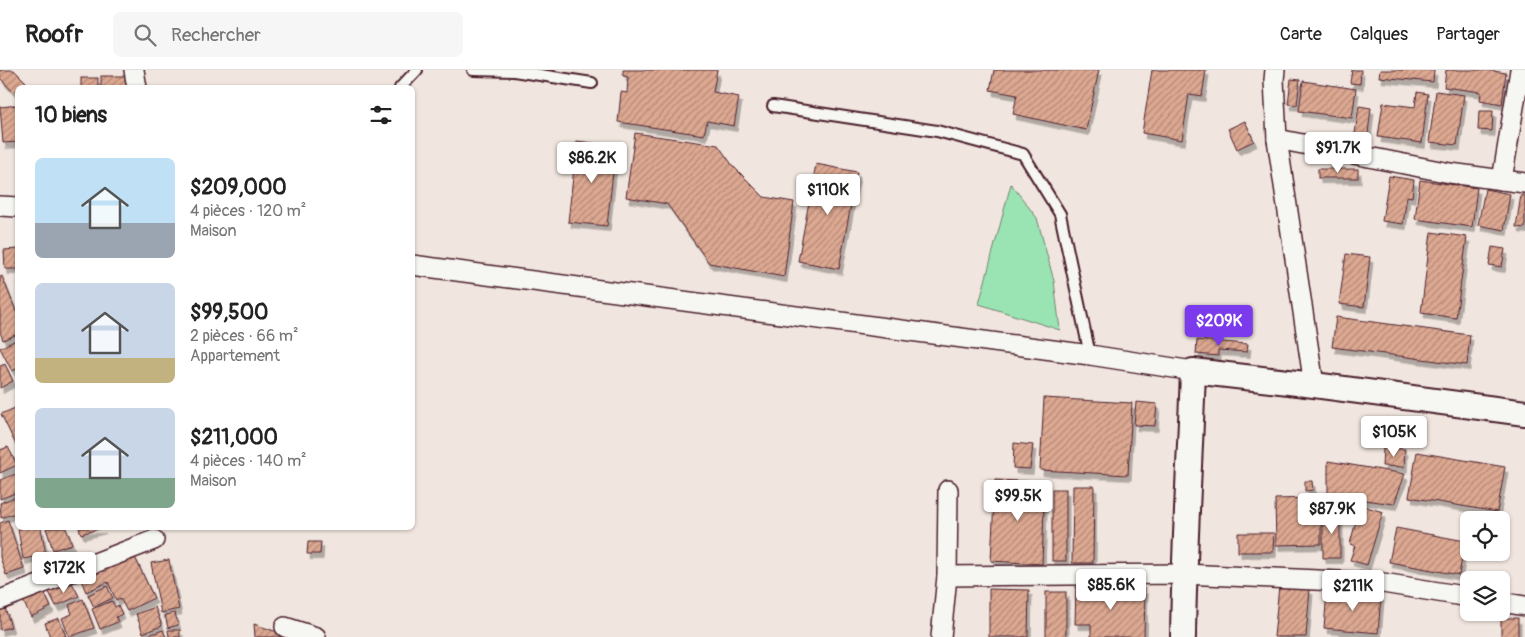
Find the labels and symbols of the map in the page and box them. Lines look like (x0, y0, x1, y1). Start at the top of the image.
pin: $91.7K (1297, 132, 1379, 174)
pin: $86.2K (551, 142, 633, 184)
pin: $110K (793, 174, 863, 216)
pin: $209K (1184, 304, 1254, 347)
pin: $105K (1359, 416, 1429, 458)
pin: $99.5K (977, 480, 1059, 522)
pin: $87.9K (1291, 492, 1373, 535)
pin: $172K (29, 552, 99, 594)
pin: $85.6K (1070, 568, 1152, 611)
pin: $211K (1318, 570, 1388, 612)

